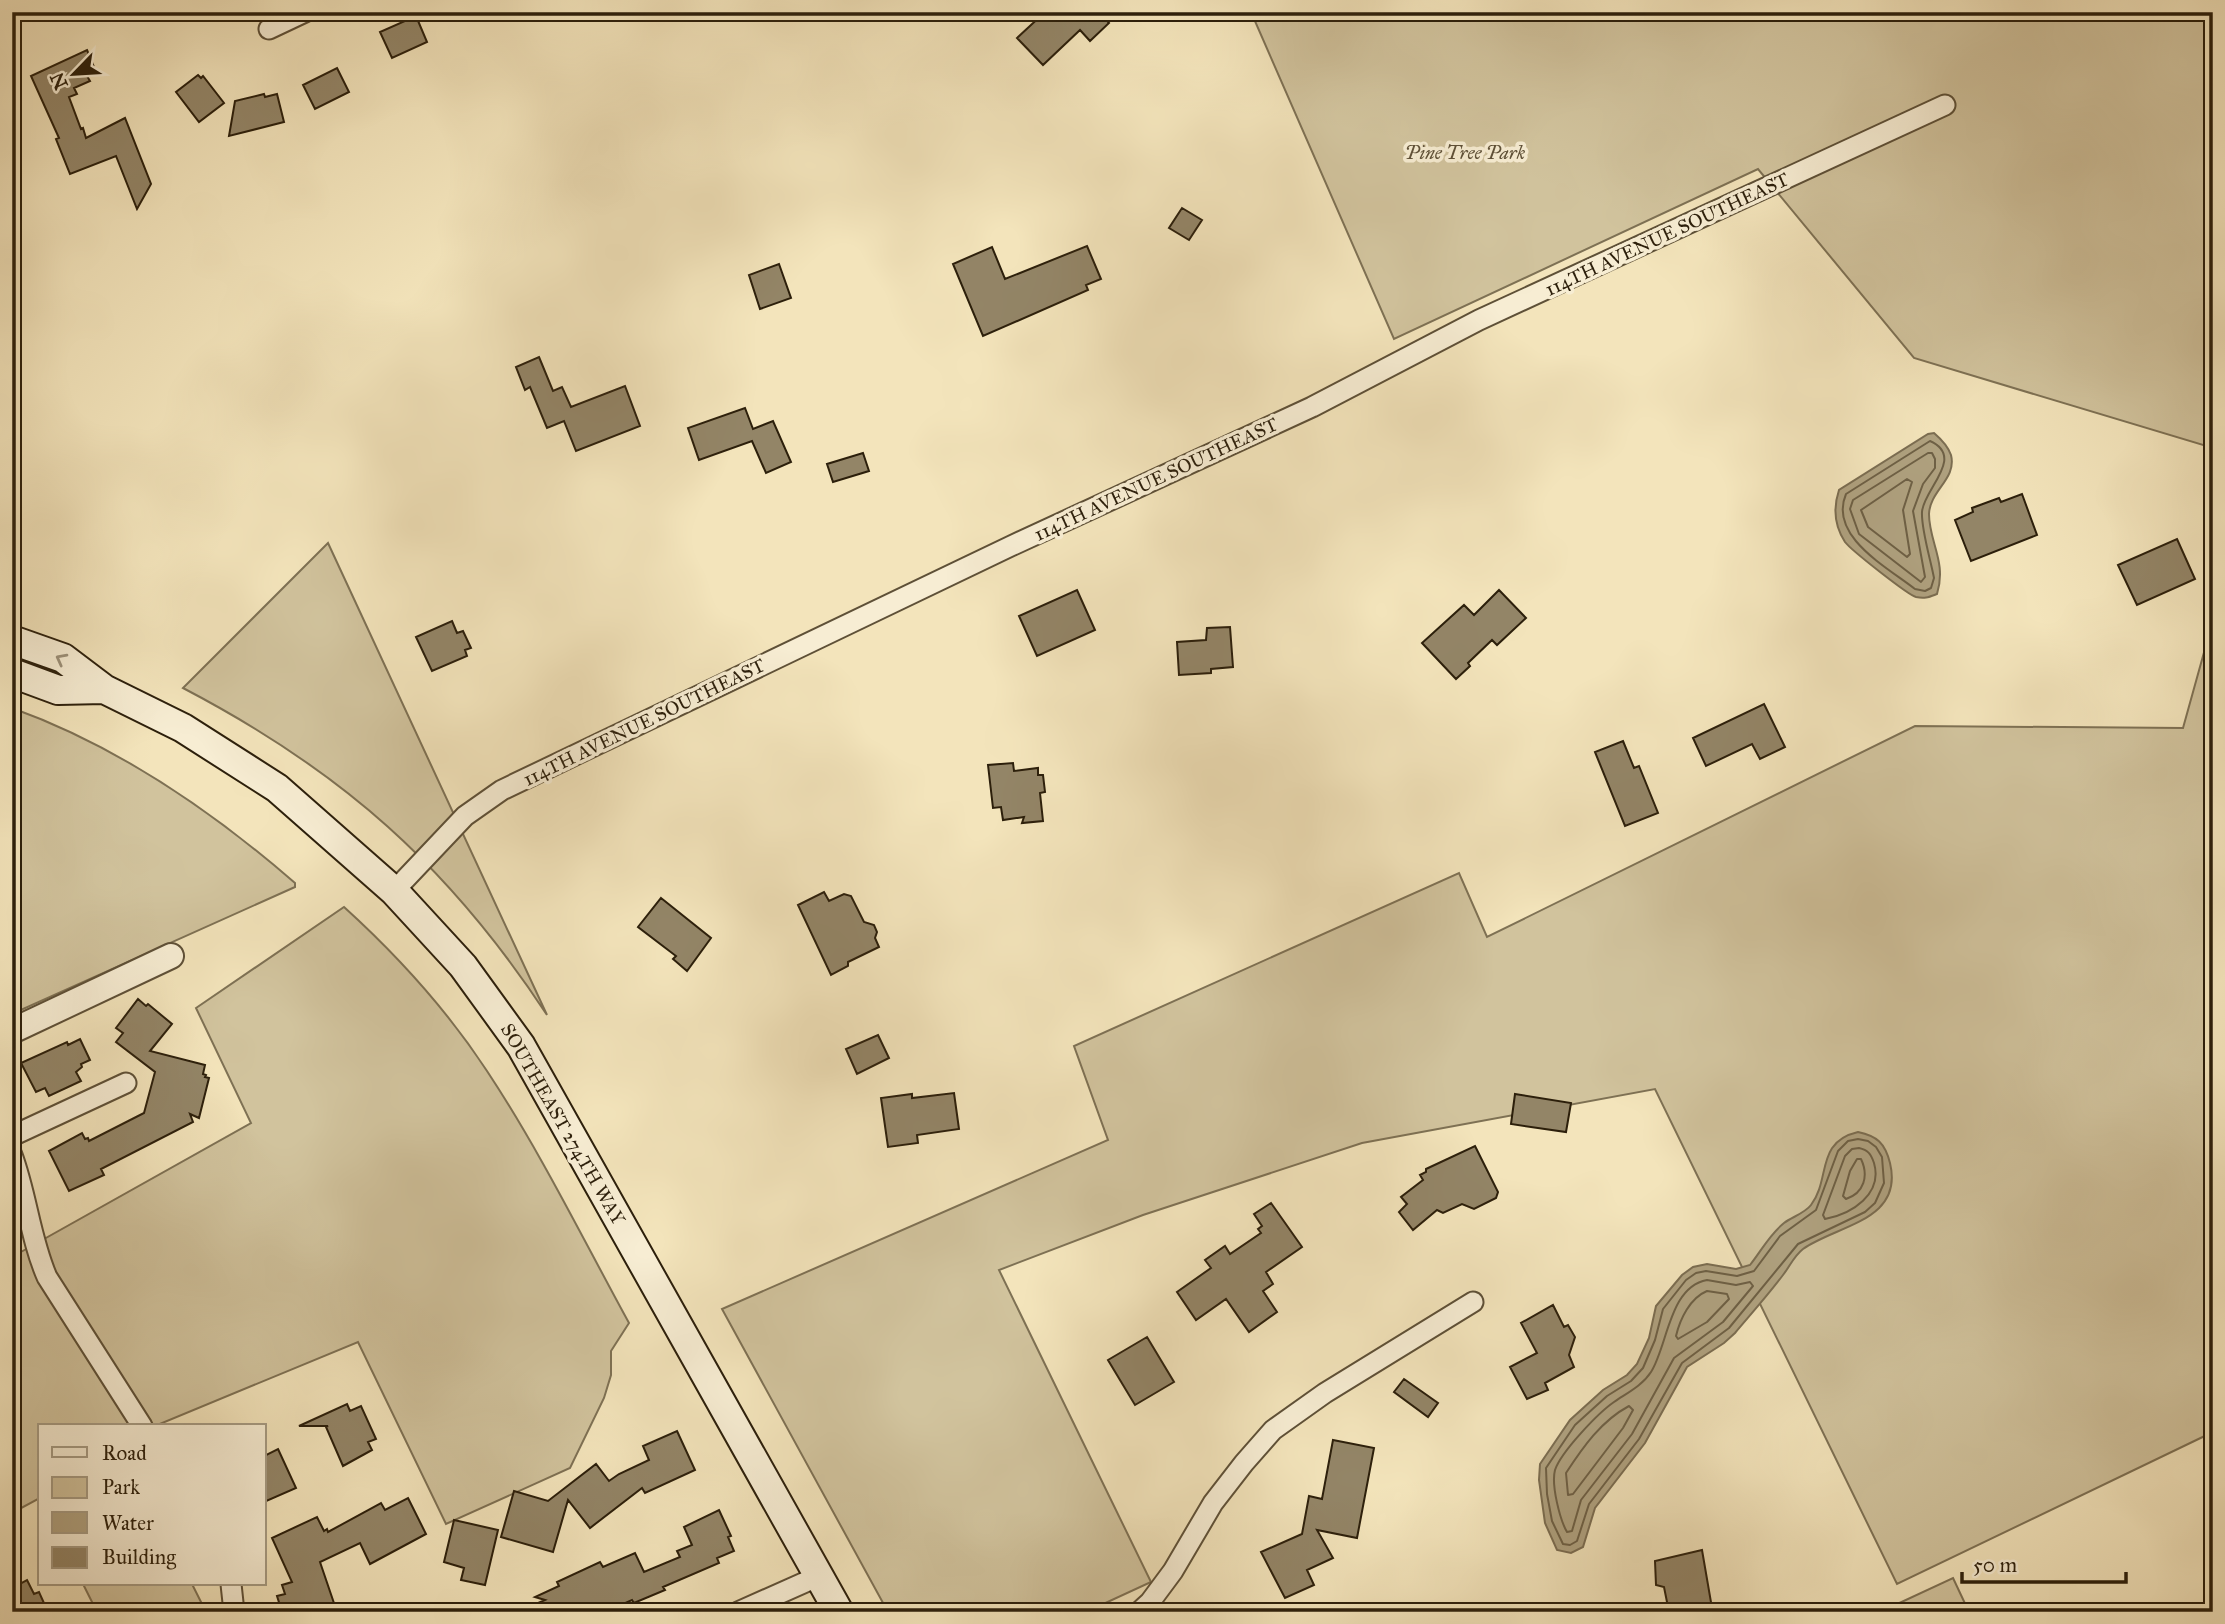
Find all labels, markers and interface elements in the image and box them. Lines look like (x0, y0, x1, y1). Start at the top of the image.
north arrow (38, 38, 108, 108)
text: N (45, 69, 73, 93)
park label: Pine Tree Park (1405, 141, 1526, 164)
street label: 114TH AVENUE SOUTHEAST (1542, 167, 1792, 301)
street label: 114TH AVENUE SOUTHEAST (1031, 412, 1281, 546)
street label: 114TH AVENUE SOUTHEAST (519, 653, 769, 791)
one-way arrow (56, 654, 68, 668)
street label: SOUTHEAST 274TH WAY (496, 1019, 631, 1229)
legend (38, 1424, 266, 1586)
text: Road (102, 1440, 147, 1466)
text: Park (102, 1474, 140, 1500)
text: Water (102, 1510, 154, 1536)
scale bar (1962, 1540, 2127, 1584)
text: Building (102, 1544, 176, 1570)
text: 50 m (1973, 1552, 2018, 1578)

